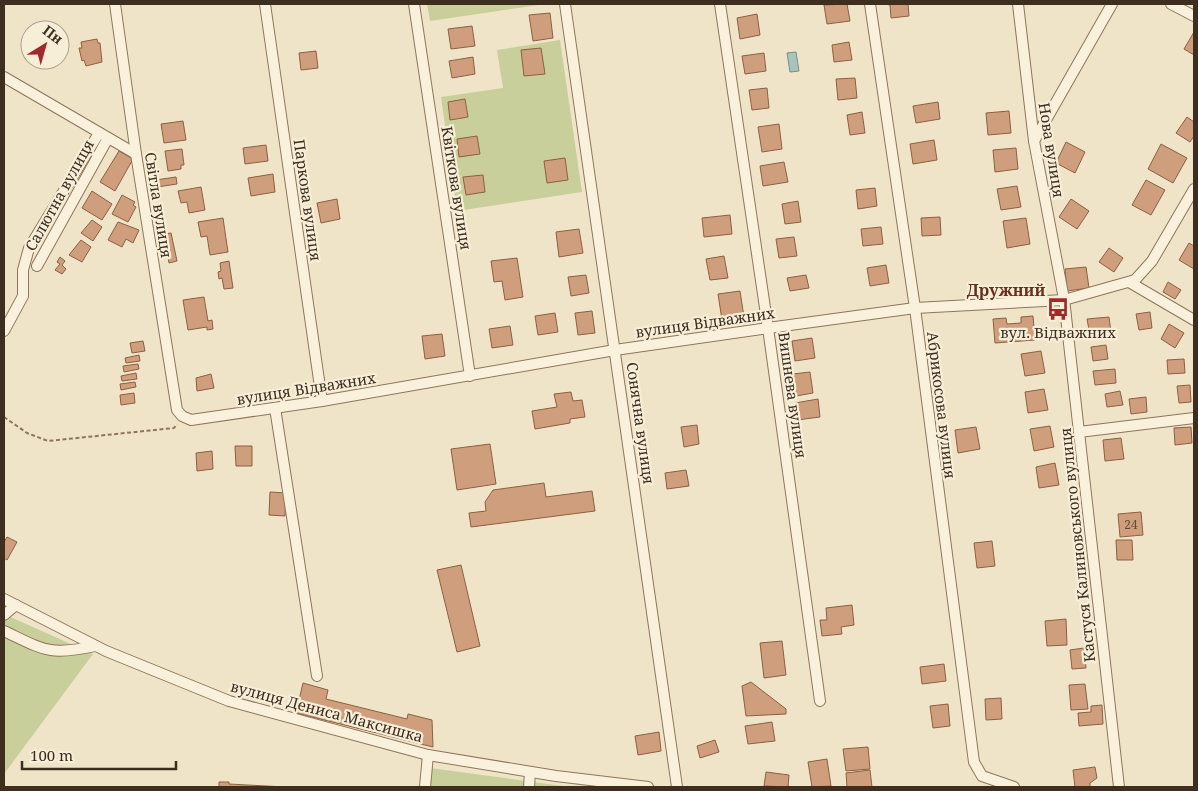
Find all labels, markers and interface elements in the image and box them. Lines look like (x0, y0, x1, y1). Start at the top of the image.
north arrow (20, 20, 70, 70)
text: Пн (39, 20, 68, 48)
street label: Нова вулиця (1035, 101, 1069, 199)
street label: Квіткова вулиця (437, 125, 477, 251)
street label: Салютна вулиця (20, 136, 98, 254)
street label: Паркова вулиця (290, 138, 326, 262)
street label: Світла вулиця (141, 151, 177, 259)
district label: Дружний (967, 279, 1045, 301)
bus stop icon: вул. Відважних (1045, 296, 1071, 322)
street label: вулиця Відважних (634, 302, 776, 342)
place label: вул. Відважних (1000, 322, 1116, 342)
street label: Вишнева вулиця (774, 330, 812, 460)
street label: Абрикосова вулиця (923, 330, 961, 480)
street label: Сонячна вулиця (623, 361, 659, 485)
street label: вулиця Відважних (235, 367, 377, 409)
street label: Кастуся Калиновського вулиця (1055, 427, 1099, 663)
house number: 24 (1124, 516, 1138, 533)
street label: вулиця Дениса Максишка (229, 676, 425, 746)
scale bar (22, 738, 176, 770)
text: 100 m (30, 745, 73, 765)

